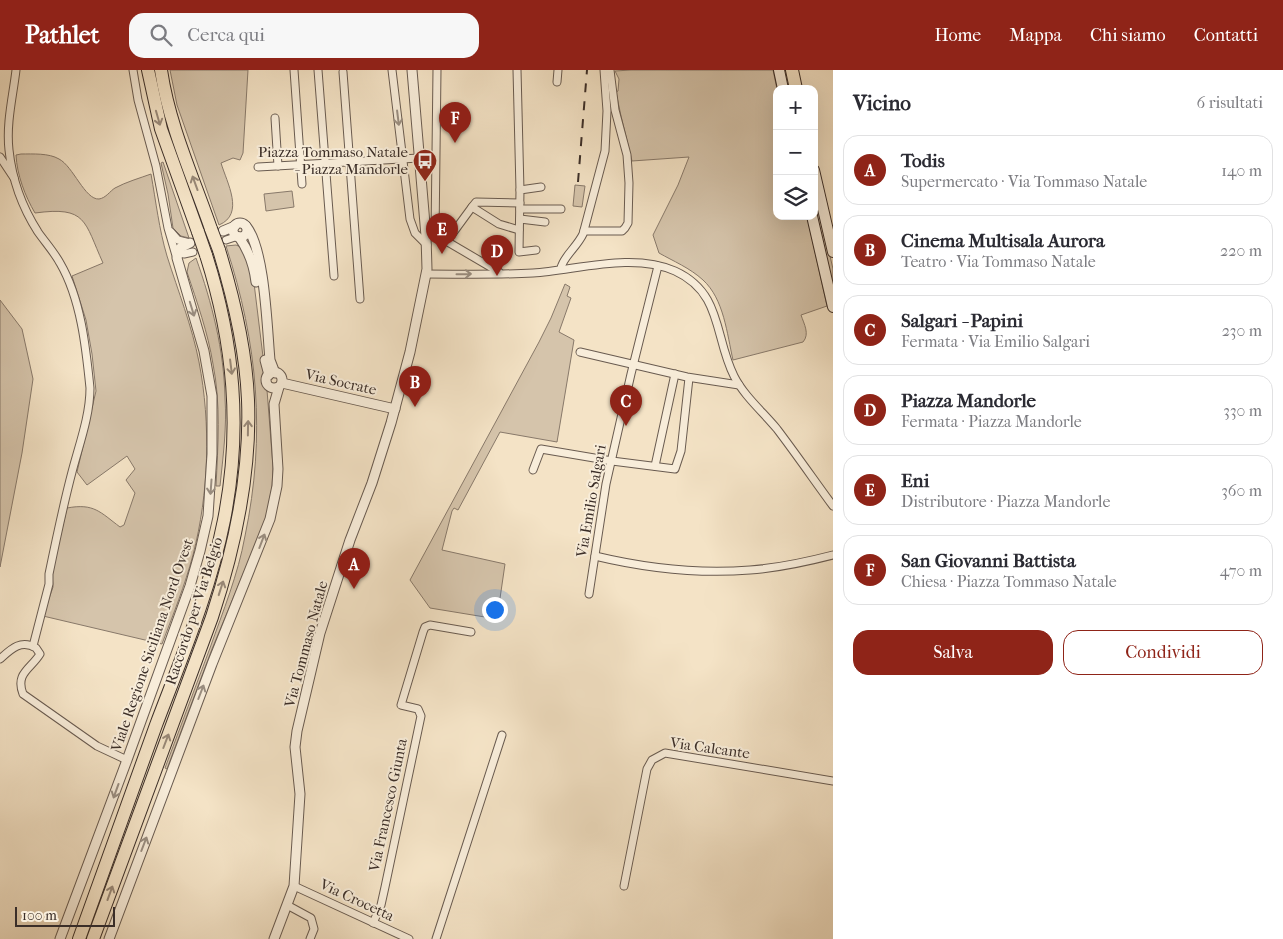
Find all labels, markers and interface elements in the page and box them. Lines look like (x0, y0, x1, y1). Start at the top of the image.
search box (129, 13, 479, 58)
text: Pathlet (25, 21, 99, 49)
icon: search (147, 21, 175, 49)
text: Cerca qui (187, 24, 265, 46)
text: Home (934, 25, 981, 46)
text: Mappa (1009, 25, 1062, 46)
text: Chi siamo (1090, 25, 1166, 46)
text: Contatti (1194, 25, 1258, 46)
map controls (773, 85, 818, 220)
button: + (773, 85, 818, 130)
text: Vicino (853, 91, 911, 115)
text: 6 risultati (1197, 93, 1263, 112)
pin: F (439, 102, 471, 143)
one-way arrow (153, 109, 163, 125)
one-way arrow (393, 110, 403, 126)
button: − (773, 130, 818, 175)
place label: Piazza Tommaso Natale - Piazza Mandorle (258, 143, 409, 178)
bus stop icon: Piazza Tommaso Natale - Piazza Mandorle (412, 148, 438, 182)
text: Todis (901, 150, 945, 172)
text: A (865, 161, 875, 180)
text: 140 m (1221, 161, 1262, 180)
text: Supermercato · Via Tommaso Natale (901, 172, 1147, 191)
button: layers (773, 175, 818, 220)
one-way arrow (190, 176, 199, 191)
pin: E (426, 213, 458, 254)
text: Cinema Multisala Aurora (901, 230, 1105, 252)
pin: D (481, 235, 513, 276)
text: B (865, 241, 875, 260)
text: 220 m (1220, 241, 1262, 260)
text: Teatro · Via Tommaso Natale (901, 252, 1096, 271)
one-way arrow (456, 269, 472, 278)
one-way arrow (188, 300, 198, 316)
text: Salgari - Papini (901, 310, 1023, 332)
text: C (865, 321, 875, 340)
text: 230 m (1222, 321, 1262, 340)
text: Fermata · Via Emilio Salgari (901, 332, 1090, 351)
one-way arrow (226, 358, 236, 374)
street label: Via Socrate (303, 365, 379, 399)
pin: B (399, 366, 431, 407)
pin: C (610, 385, 642, 426)
text: Piazza Mandorle (901, 390, 1036, 412)
text: D (864, 401, 876, 420)
text: 330 m (1223, 401, 1262, 420)
text: Fermata · Piazza Mandorle (901, 412, 1082, 431)
one-way arrow (243, 420, 253, 436)
street label: Via Emilio Salgari (572, 443, 610, 560)
text: Eni (901, 470, 929, 492)
one-way arrow (206, 478, 215, 494)
text: E (865, 481, 875, 500)
text: 360 m (1221, 481, 1262, 500)
text: Distributore · Piazza Mandorle (901, 492, 1110, 511)
street label: Raccordo per Via Belgio (162, 534, 227, 687)
one-way arrow (258, 534, 267, 549)
street label: Viale Regione Siciliana Nord Ovest (107, 536, 197, 755)
pin: A (338, 548, 370, 589)
text: San Giovanni Battista (901, 550, 1076, 572)
text: F (866, 561, 874, 580)
text: 470 m (1220, 561, 1262, 580)
text: Chiesa · Piazza Tommaso Natale (901, 572, 1117, 591)
street label: Via Tommaso Natale (280, 578, 332, 710)
one-way arrow (217, 581, 226, 596)
your location (482, 597, 508, 623)
button: Salva (853, 630, 1053, 675)
button: Condividi (1063, 630, 1263, 675)
one-way arrow (197, 685, 206, 700)
street label: Via Calcante (668, 733, 752, 763)
one-way arrow (162, 734, 171, 749)
street label: Via Francesco Giunta (365, 736, 411, 874)
one-way arrow (111, 783, 120, 798)
one-way arrow (140, 837, 149, 852)
street label: Via Crocetta (316, 875, 398, 925)
one-way arrow (106, 886, 115, 901)
scale bar (15, 904, 115, 927)
text: 100 m (22, 907, 57, 924)

